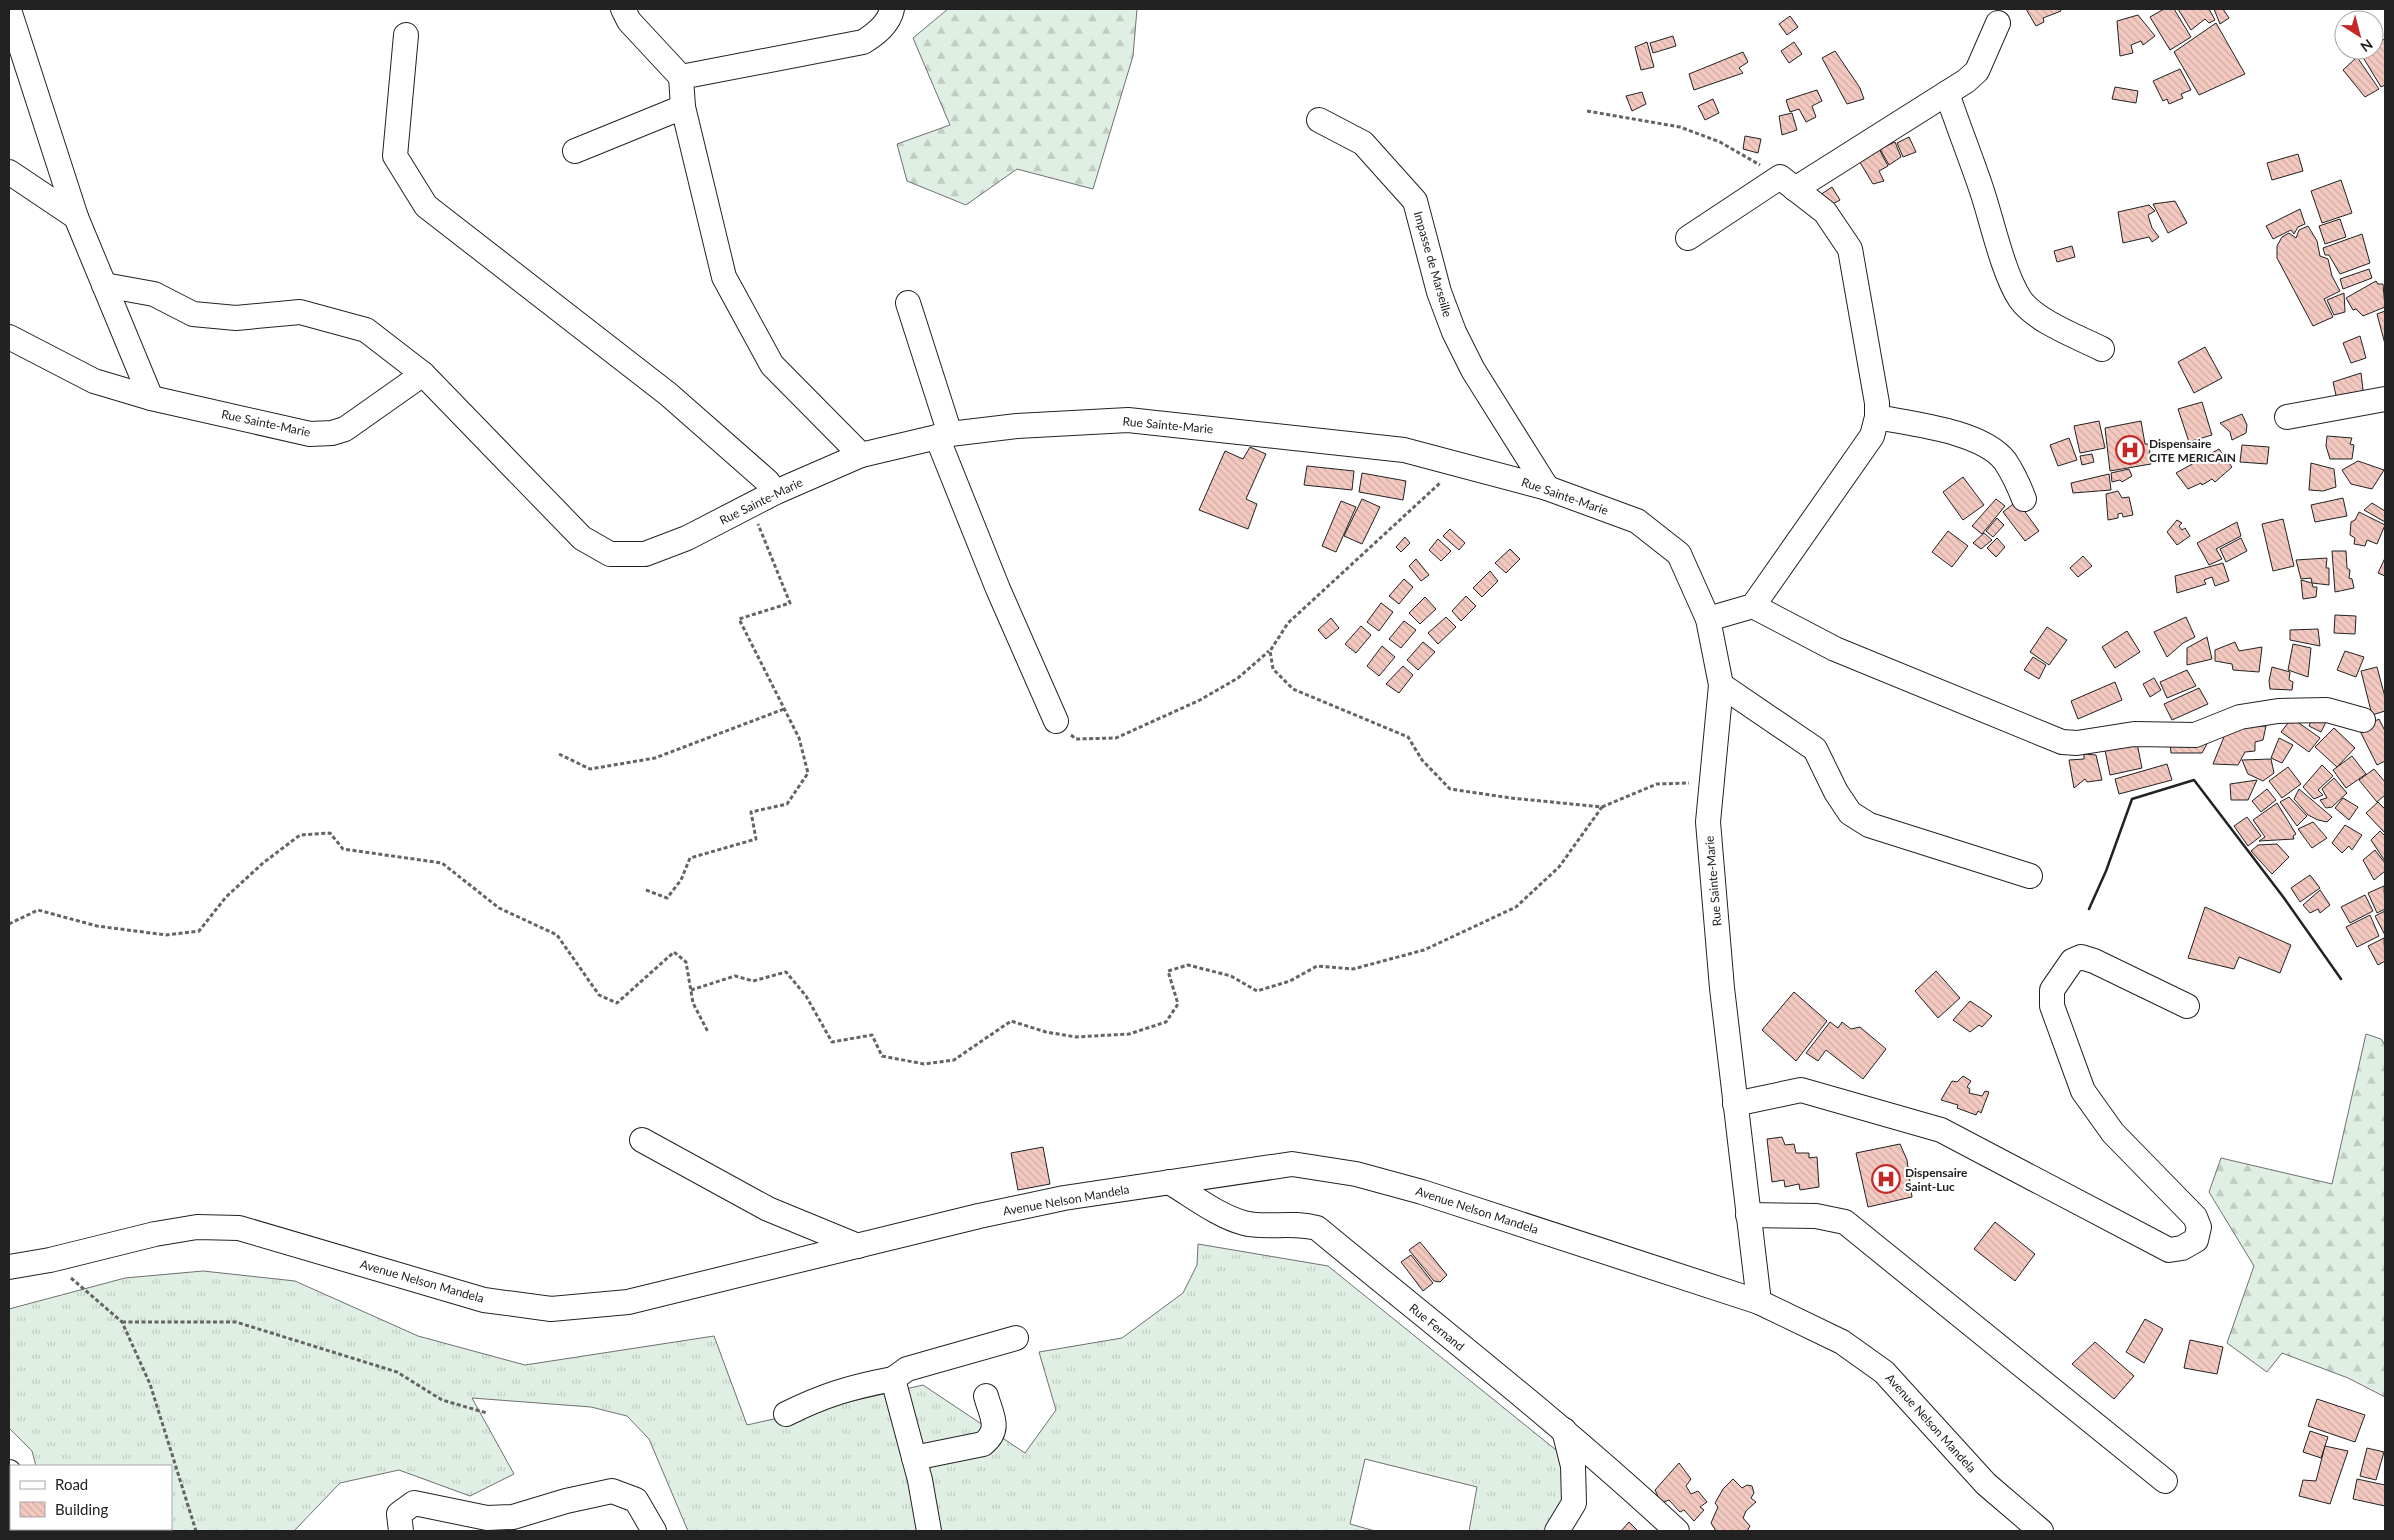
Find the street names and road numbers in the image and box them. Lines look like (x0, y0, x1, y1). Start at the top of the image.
street label: Impasse de Marseille (1411, 209, 1455, 319)
street label: Rue Sainte-Marie (220, 406, 312, 440)
street label: Rue Sainte-Marie (1122, 414, 1214, 436)
street label: Rue Sainte-Marie (717, 474, 805, 528)
street label: Rue Sainte-Marie (1520, 474, 1610, 518)
street label: Rue Sainte-Marie (1702, 835, 1724, 927)
street label: Avenue Nelson Mandela (1002, 1181, 1130, 1219)
street label: Avenue Nelson Mandela (1414, 1183, 1540, 1237)
street label: Avenue Nelson Mandela (358, 1256, 486, 1306)
street label: Rue Fernand (1406, 1300, 1468, 1354)
street label: Avenue Nelson Mandela (1883, 1370, 1979, 1476)

